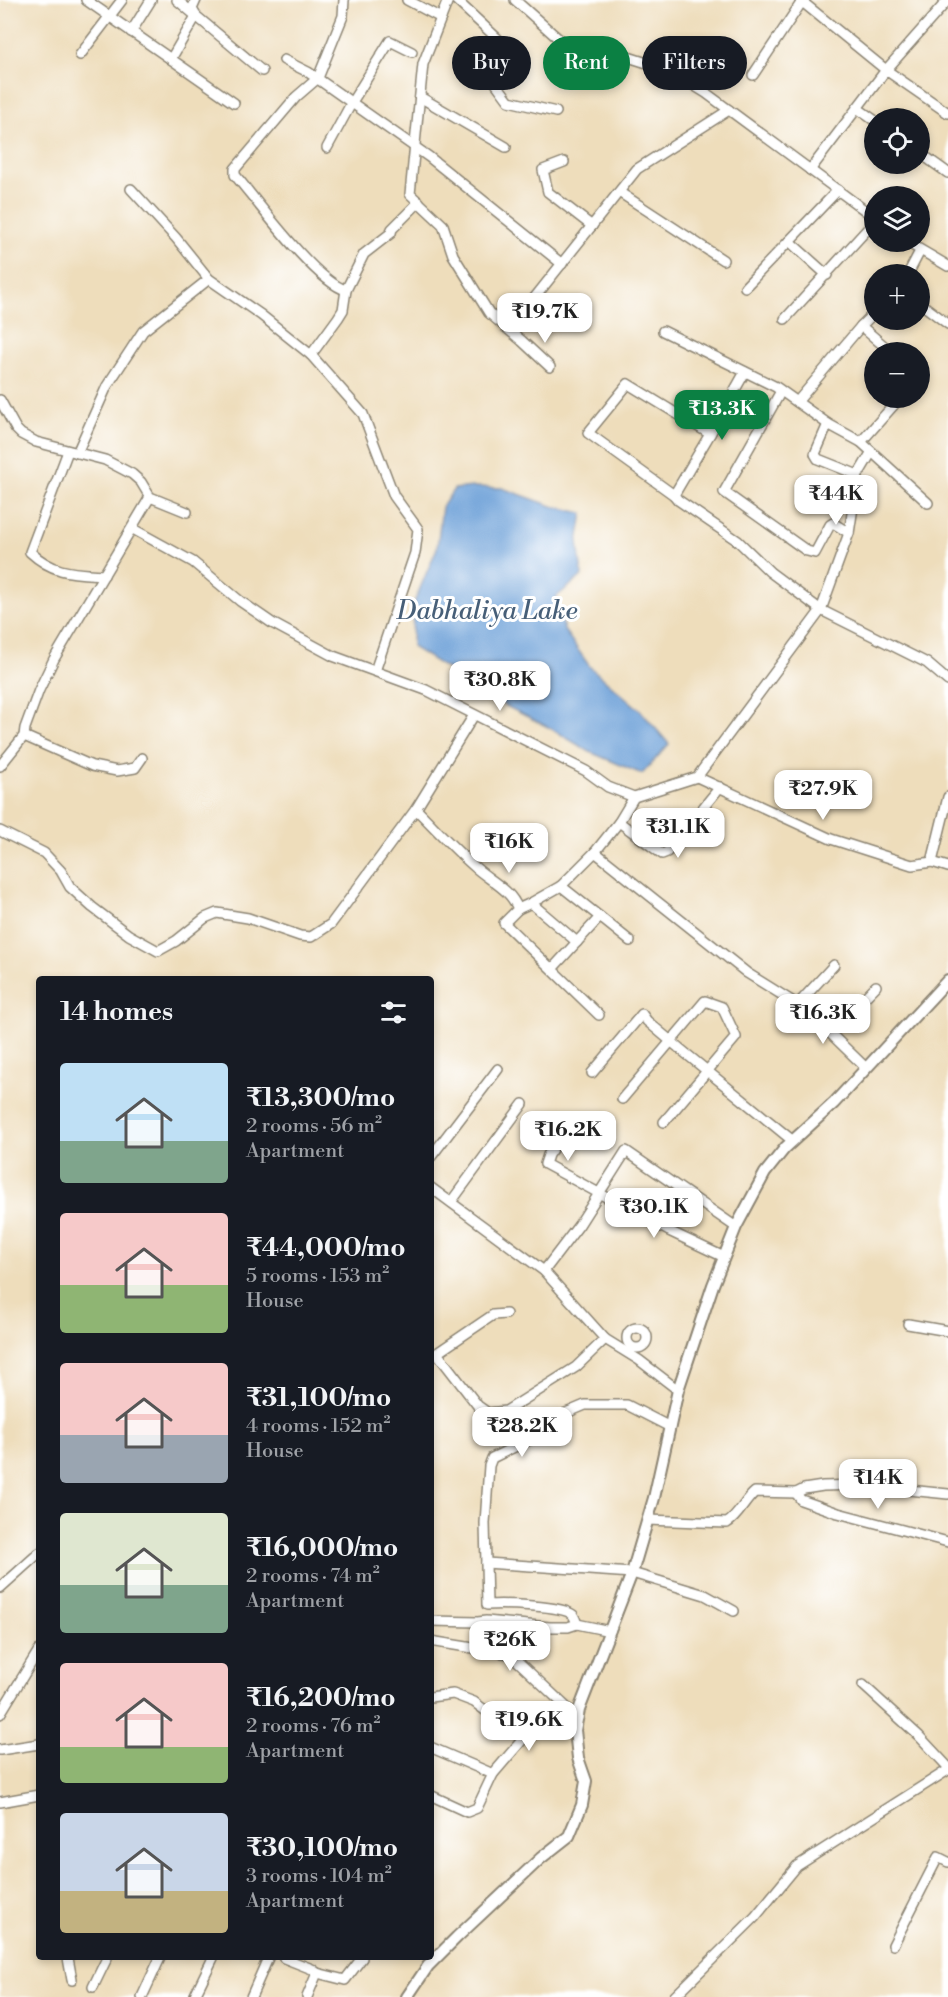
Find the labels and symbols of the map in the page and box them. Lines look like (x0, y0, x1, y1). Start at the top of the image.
pin: ₹19.7K (496, 293, 594, 344)
pin: ₹13.3K (673, 390, 771, 441)
pin: ₹44K (800, 475, 872, 526)
water label: Dabhaliya Lake (395, 595, 578, 627)
pin: ₹30.8K (451, 661, 549, 712)
pin: ₹27.9K (774, 770, 872, 821)
pin: ₹31.1K (629, 808, 727, 859)
pin: ₹16K (473, 823, 545, 874)
pin: ₹16.3K (774, 994, 872, 1045)
pin: ₹16.2K (519, 1111, 617, 1162)
pin: ₹30.1K (605, 1188, 703, 1239)
pin: ₹28.2K (473, 1407, 571, 1458)
pin: ₹14K (842, 1459, 914, 1510)
pin: ₹26K (474, 1621, 546, 1672)
pin: ₹19.6K (480, 1701, 578, 1752)

